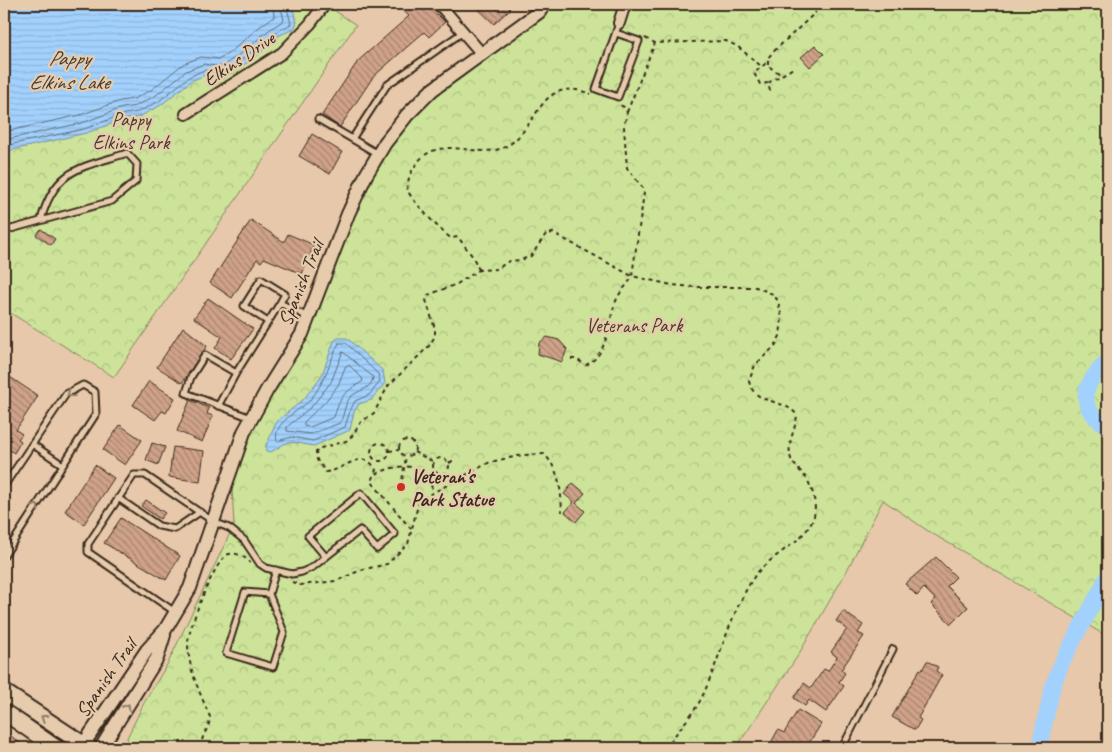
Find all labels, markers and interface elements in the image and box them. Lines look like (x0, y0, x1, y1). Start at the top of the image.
street label: Elkins Drive (198, 25, 281, 92)
water label: Pappy Elkins Lake (29, 45, 112, 95)
park label: Pappy Elkins Park (93, 107, 171, 155)
street label: Spanish Trail (272, 233, 331, 330)
park label: Veterans Park (586, 313, 684, 338)
one-way arrow (66, 388, 75, 397)
place label: Veteran's Park Statue (411, 464, 496, 512)
marker: Veteran's Park Statue (395, 481, 407, 493)
one-way arrow (29, 503, 39, 512)
street label: Spanish Trail (70, 631, 144, 722)
one-way arrow (121, 704, 131, 713)
one-way arrow (40, 715, 49, 724)

